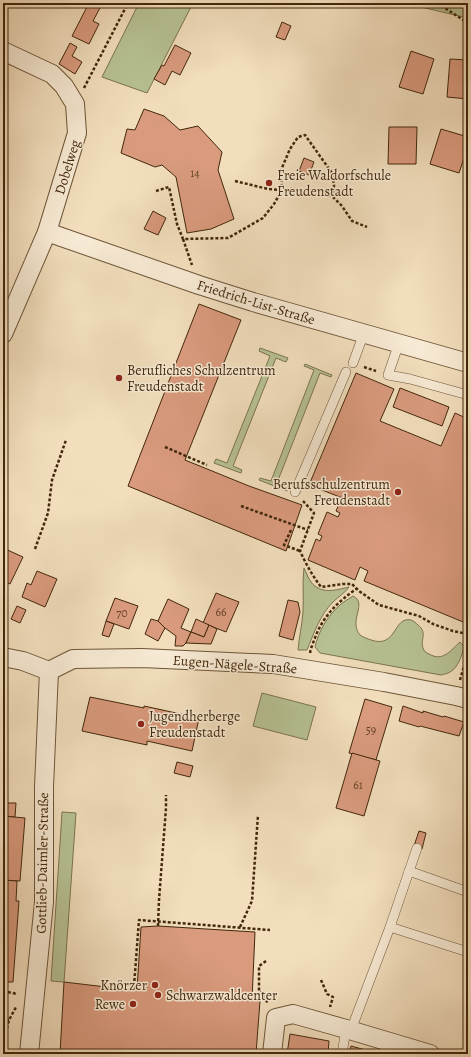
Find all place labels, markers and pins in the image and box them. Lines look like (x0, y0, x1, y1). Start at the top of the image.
place label: Freie Waldorfschule Freudenstadt (277, 166, 391, 201)
marker: Freie Waldorfschule Freudenstadt (264, 178, 274, 188)
place label: Berufliches Schulzentrum Freudenstadt (127, 361, 276, 396)
marker: Berufliches Schulzentrum Freudenstadt (114, 373, 124, 383)
place label: Berufsschulzentrum Freudenstadt (273, 475, 390, 510)
marker: Berufsschulzentrum Freudenstadt (393, 487, 403, 497)
place label: Jugendherberge Freudenstadt (149, 707, 240, 742)
marker: Jugendherberge Freudenstadt (136, 719, 146, 729)
place label: Knörzer (100, 976, 148, 995)
marker: Knörzer (150, 980, 160, 990)
place label: Schwarzwaldcenter (166, 986, 278, 1005)
marker: Schwarzwaldcenter (153, 990, 163, 1000)
place label: Rewe (95, 995, 125, 1014)
marker: Rewe (128, 999, 138, 1009)

